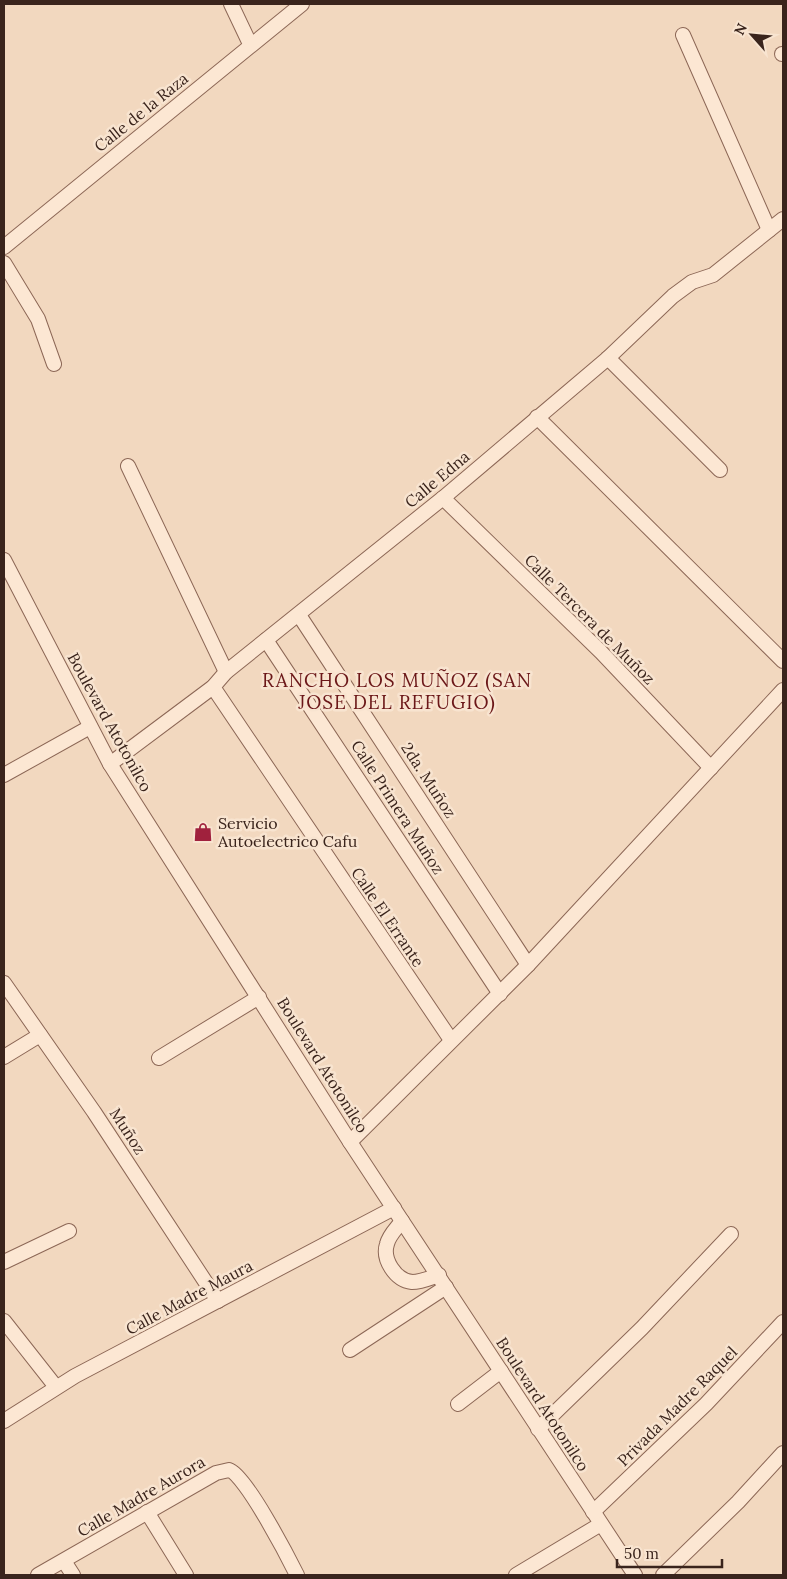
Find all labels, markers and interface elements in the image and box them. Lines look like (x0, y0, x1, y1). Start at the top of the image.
north arrow (727, 10, 777, 60)
text: N (730, 20, 751, 38)
street label: Calle de la Raza (90, 68, 192, 156)
street label: Calle Edna (400, 446, 474, 512)
street label: Calle Tercera de Muñoz (521, 550, 659, 688)
street label: Boulevard Atotonilco (63, 649, 157, 795)
district label: RANCHO LOS MUÑOZ (SAN JOSE DEL REFUGIO) (262, 668, 532, 715)
street label: Calle Primera Muñoz (347, 736, 449, 878)
street label: 2da. Muñoz (397, 738, 461, 822)
place label: Servicio Autoelectrico Cafu (217, 813, 358, 851)
shop icon: Servicio Autoelectrico Cafu (192, 821, 214, 843)
street label: Calle El Errante (347, 863, 429, 971)
street label: Boulevard Atotonilco (273, 994, 373, 1136)
street label: Muñoz (106, 1104, 150, 1158)
street label: Calle Madre Maura (122, 1255, 256, 1339)
street label: Boulevard Atotonilco (492, 1333, 594, 1475)
street label: Privada Madre Raquel (613, 1342, 741, 1470)
street label: Calle Madre Aurora (74, 1451, 208, 1541)
scale bar (617, 1536, 722, 1568)
text: 50 m (624, 1544, 659, 1563)

